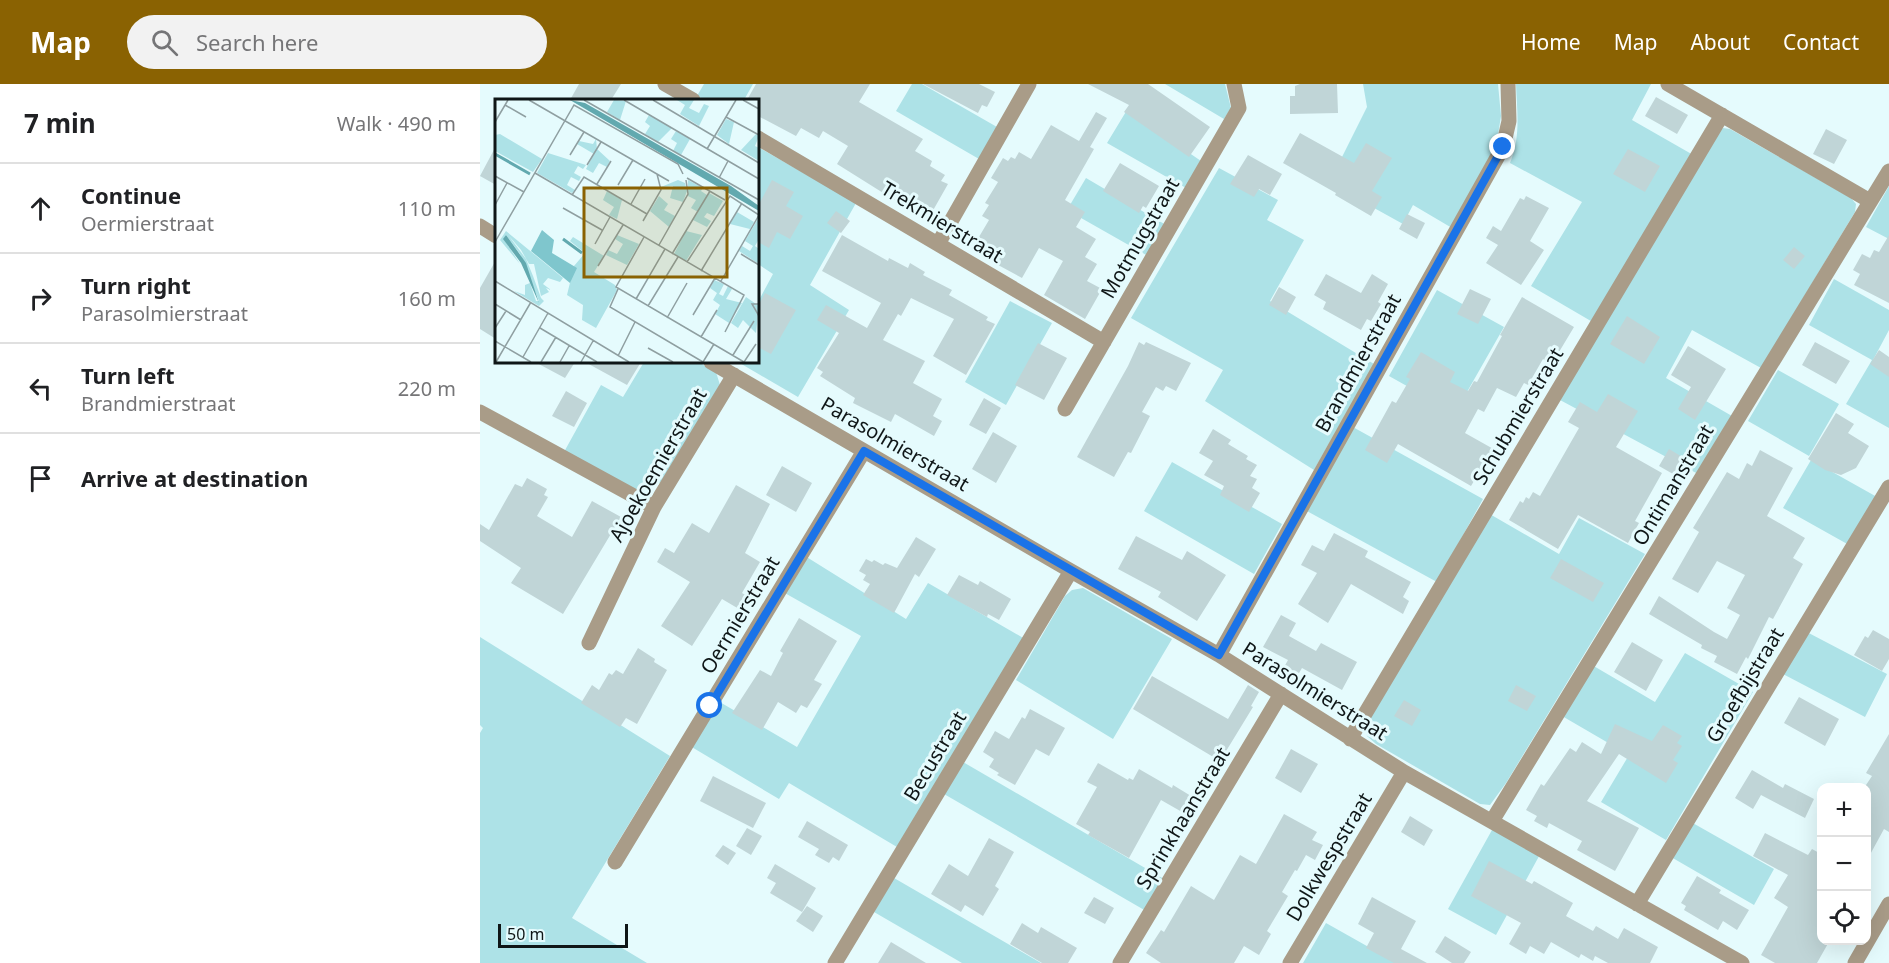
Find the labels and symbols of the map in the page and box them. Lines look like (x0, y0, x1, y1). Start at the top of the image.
inset map (495, 99, 759, 363)
route end (1489, 133, 1515, 159)
street label: Motmugstraat (1094, 172, 1185, 303)
street label: Trekmierstraat (876, 175, 1008, 269)
street label: Brandmierstraat (1308, 289, 1407, 437)
street label: Schubmierstraat (1466, 342, 1569, 489)
street label: Ajoekoemierstraat (603, 383, 713, 546)
street label: Parasolmierstraat (816, 390, 974, 497)
street label: Ontimanstraat (1626, 419, 1719, 550)
street label: Oermierstraat (694, 551, 785, 679)
street label: Groefbijstraat (1700, 622, 1790, 747)
street label: Parasolmierstraat (1237, 635, 1393, 746)
route start (696, 692, 722, 718)
street label: Becustraat (897, 706, 972, 806)
street label: Sprinkhaanstraat (1129, 742, 1236, 894)
street label: Dolkwespstraat (1279, 787, 1378, 926)
scale bar (498, 921, 628, 948)

